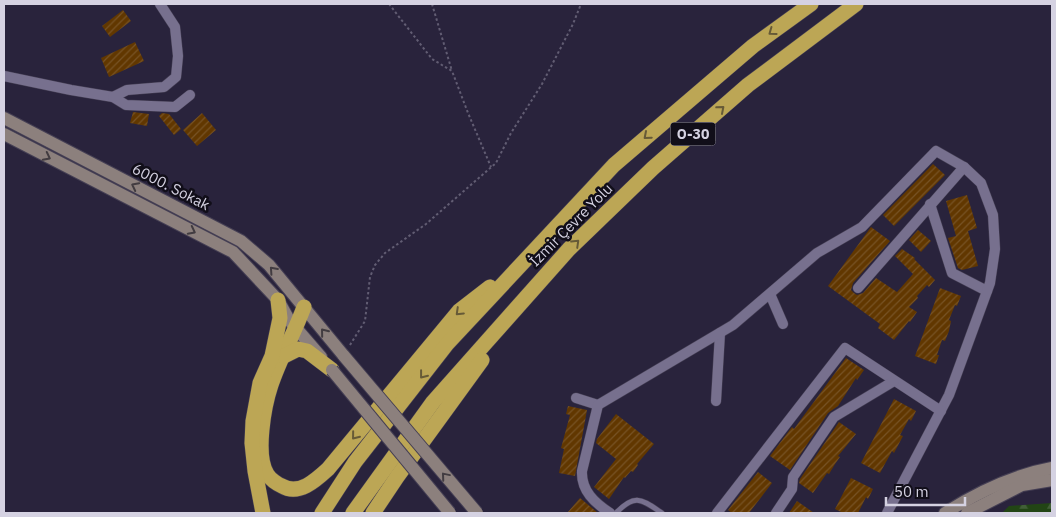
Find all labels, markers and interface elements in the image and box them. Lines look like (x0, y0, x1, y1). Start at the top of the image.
one-way arrow (768, 26, 778, 35)
one-way arrow (715, 106, 724, 115)
road number: O-30 (670, 122, 716, 146)
one-way arrow (644, 131, 653, 140)
one-way arrow (42, 151, 51, 161)
street label: 6000. Sokak (129, 159, 213, 214)
street label: İzmir Çevre Yolu (525, 179, 616, 270)
one-way arrow (131, 182, 140, 192)
one-way arrow (186, 225, 195, 235)
one-way arrow (570, 240, 579, 249)
one-way arrow (270, 267, 279, 276)
one-way arrow (456, 306, 465, 315)
one-way arrow (321, 329, 329, 338)
one-way arrow (420, 369, 428, 378)
one-way arrow (352, 430, 360, 439)
one-way arrow (442, 473, 451, 482)
scale bar (886, 474, 965, 506)
text: 50 m (894, 482, 929, 501)

